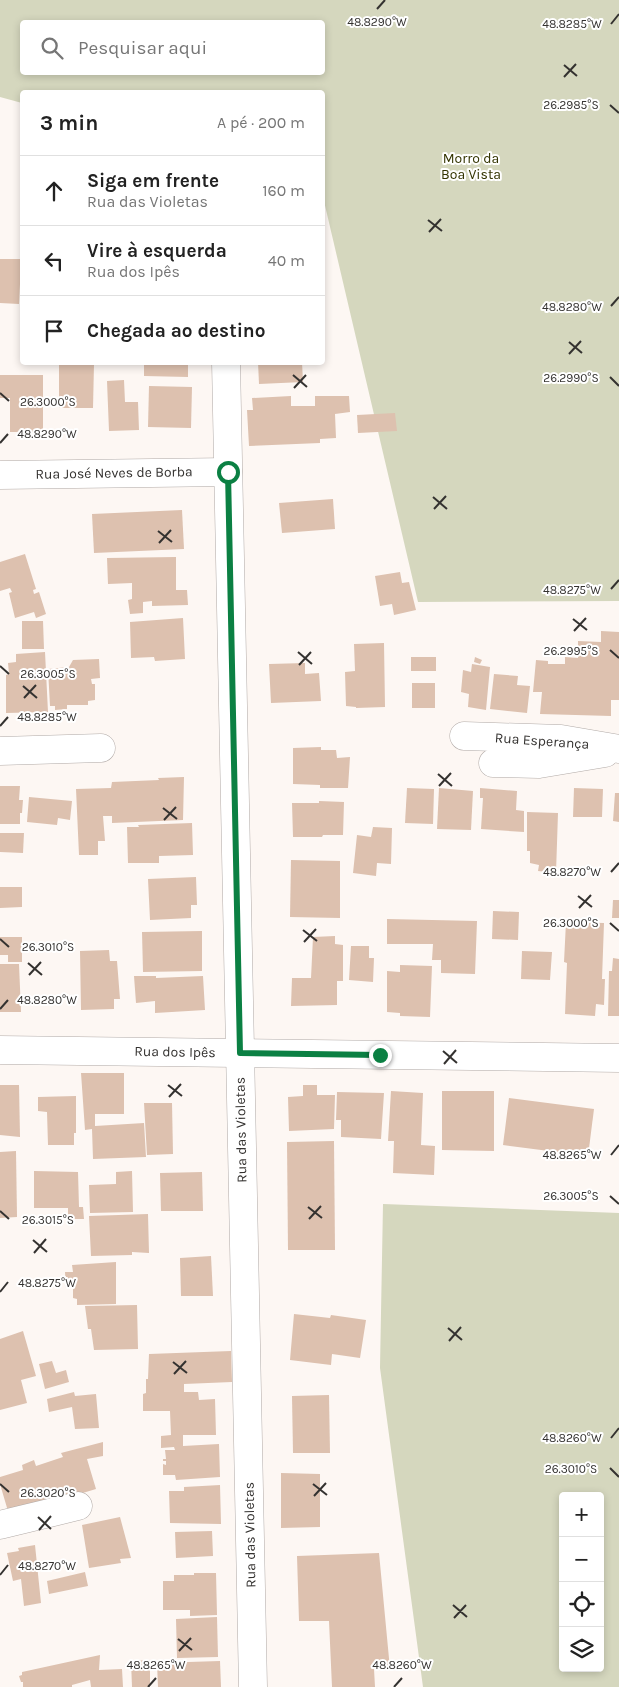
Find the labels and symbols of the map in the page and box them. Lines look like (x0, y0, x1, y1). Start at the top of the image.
text: 48.8290°W (347, 15, 407, 29)
text: 48.8285°W (542, 17, 602, 31)
text: 26.2985°S (543, 98, 599, 112)
park label: Morro da Boa Vista (441, 150, 501, 183)
text: 48.8280°W (542, 300, 602, 314)
text: 26.2990°S (543, 371, 599, 385)
text: 26.3000°S (20, 395, 76, 409)
text: 48.8290°W (17, 427, 77, 441)
route start (217, 461, 240, 484)
street label: Rua José Neves de Borba (35, 463, 193, 483)
text: 48.8275°W (543, 583, 601, 597)
text: 26.2995°S (544, 644, 598, 658)
text: 26.3005°S (20, 667, 76, 681)
text: 48.8285°W (17, 710, 77, 724)
street label: Rua Esperança (494, 729, 590, 753)
text: 48.8270°W (543, 865, 601, 879)
text: 26.3000°S (543, 916, 599, 930)
text: 26.3010°S (22, 940, 74, 954)
text: 48.8280°W (17, 993, 77, 1007)
street label: Rua dos Ipês (134, 1043, 216, 1061)
route end (369, 1044, 392, 1067)
street label: Rua das Violetas (232, 1077, 250, 1183)
text: 48.8265°W (542, 1148, 602, 1162)
text: 26.3005°S (543, 1189, 599, 1203)
text: 26.3015°S (22, 1213, 74, 1227)
text: 48.8275°W (18, 1276, 76, 1290)
text: 48.8260°W (542, 1431, 602, 1445)
text: 26.3010°S (545, 1462, 597, 1476)
street label: Rua das Violetas (241, 1482, 259, 1588)
text: 26.3020°S (20, 1486, 76, 1500)
text: 48.8270°W (18, 1559, 76, 1573)
text: 48.8265°W (126, 1658, 186, 1672)
text: 48.8260°W (372, 1658, 432, 1672)

